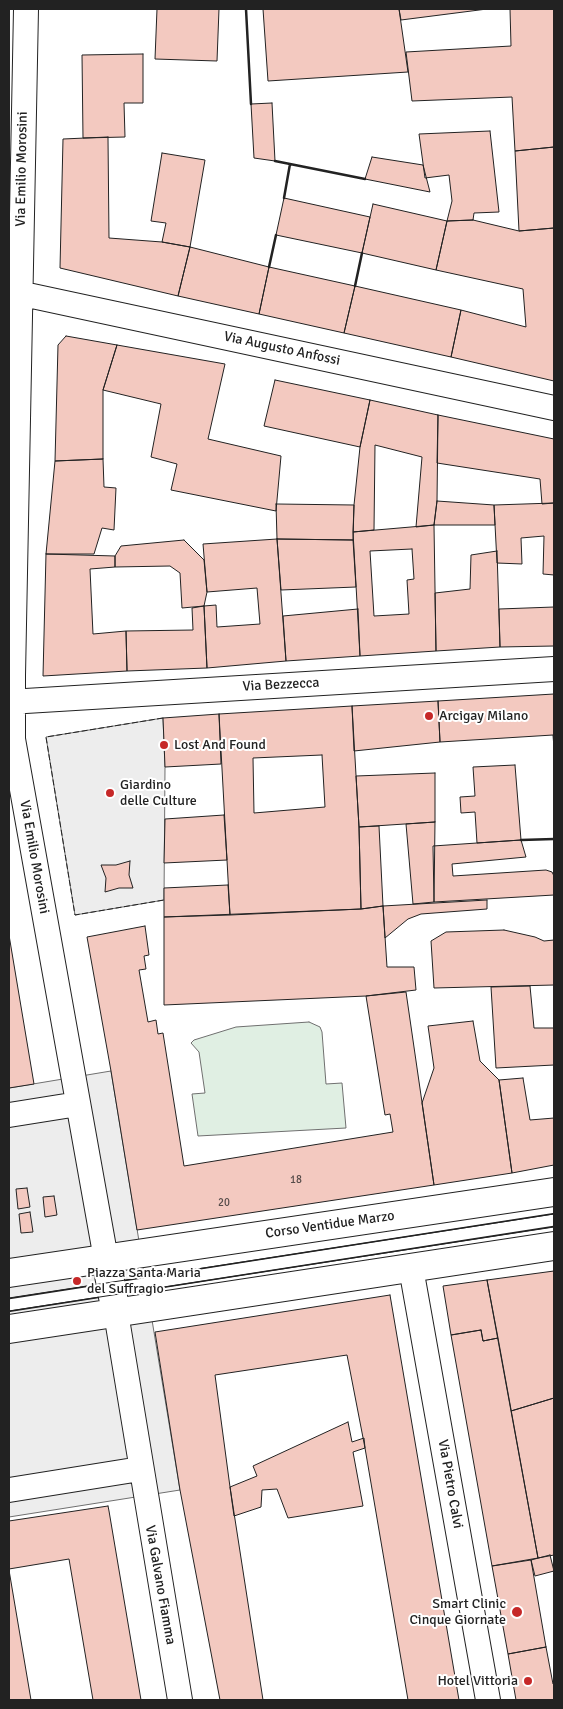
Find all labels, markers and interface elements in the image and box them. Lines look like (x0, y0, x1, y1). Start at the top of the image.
street label: Via Emilio Morosini (13, 111, 31, 227)
street label: Via Augusto Anfossi (222, 328, 342, 370)
street label: Via Bezzecca (242, 675, 320, 695)
place label: Arcigay Milano (439, 708, 528, 724)
marker: Arcigay Milano (423, 710, 435, 722)
place label: Lost And Found (174, 737, 266, 753)
marker: Lost And Found (158, 739, 170, 751)
place label: Giardino delle Culture (120, 777, 197, 810)
marker: Giardino delle Culture (104, 787, 116, 799)
street label: Via Emilio Morosini (16, 799, 52, 915)
house number: 18 (290, 1173, 302, 1187)
house number: 20 (218, 1196, 230, 1210)
street label: Corso Ventidue Marzo (264, 1208, 396, 1242)
place label: Piazza Santa Maria del Suffragio (87, 1265, 201, 1298)
marker: Piazza Santa Maria del Suffragio (71, 1275, 83, 1287)
street label: Via Pietro Calvi (434, 1438, 466, 1530)
street label: Via Galvano Fiamma (141, 1524, 179, 1646)
place label: Smart Clinic Cinque Giornate (409, 1596, 506, 1628)
marker: Smart Clinic Cinque Giornate (510, 1605, 524, 1619)
place label: Hotel Vittoria (437, 1673, 518, 1689)
marker: Hotel Vittoria (522, 1675, 534, 1687)

